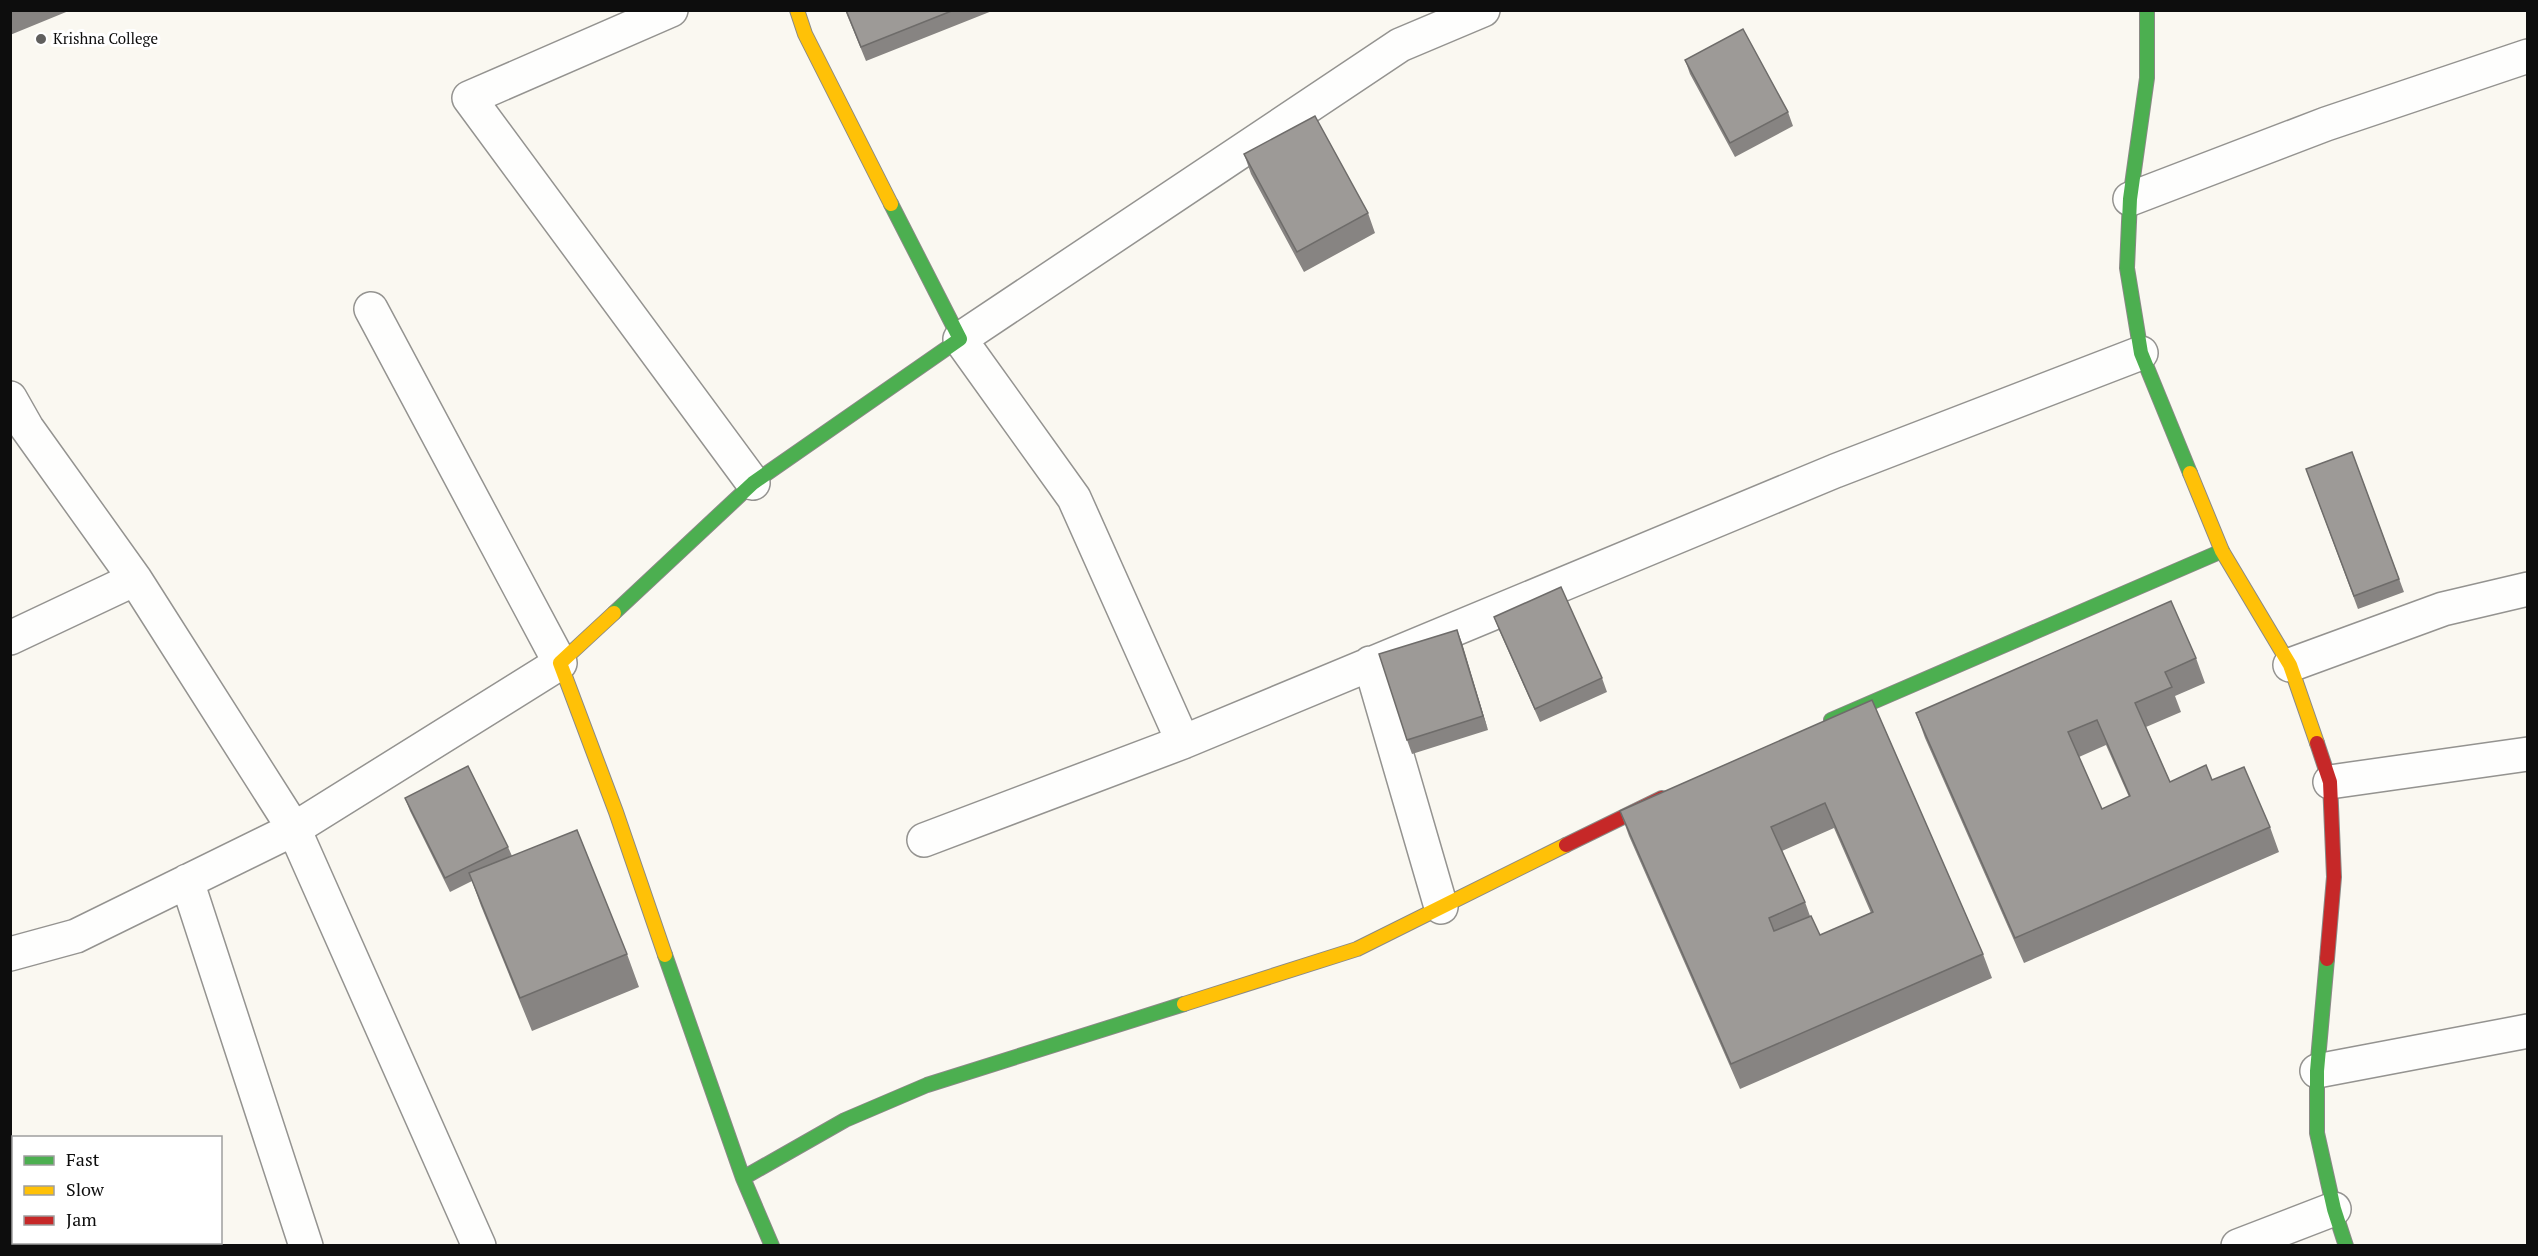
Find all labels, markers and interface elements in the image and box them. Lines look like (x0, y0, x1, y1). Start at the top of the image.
place label: Krishna College (53, 28, 158, 48)
marker: Krishna College (34, 32, 48, 46)
legend (12, 1136, 222, 1244)
text: Fast (66, 1147, 100, 1171)
text: Slow (66, 1177, 105, 1201)
text: Jam (66, 1207, 97, 1231)

